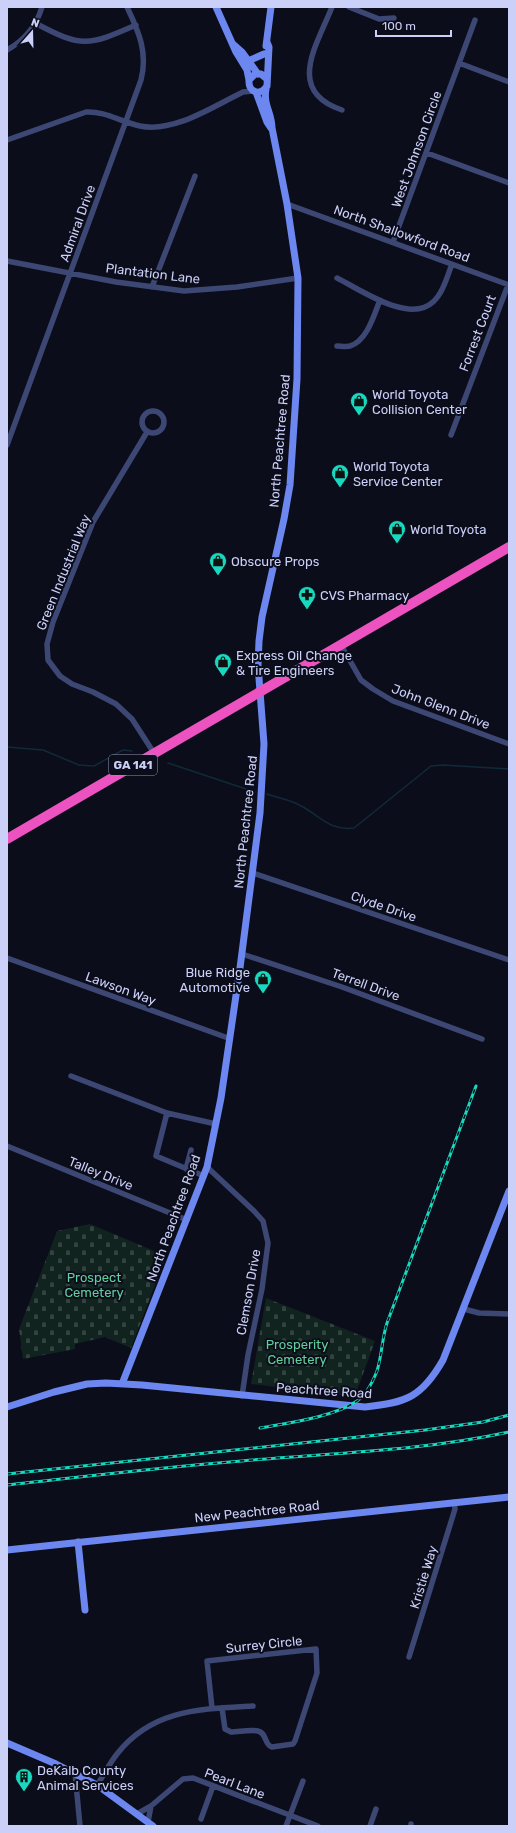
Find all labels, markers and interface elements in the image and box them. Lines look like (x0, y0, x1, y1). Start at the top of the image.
north arrow (12, 12, 52, 52)
scale bar (376, 12, 451, 38)
text: N (29, 16, 41, 31)
text: 100 m (382, 19, 416, 33)
street label: West Johnson Circle (388, 89, 445, 210)
street label: Admiral Drive (57, 183, 98, 264)
street label: North Shallowford Road (332, 202, 472, 265)
street label: Plantation Lane (105, 260, 201, 287)
street label: Forrest Court (456, 293, 499, 374)
street label: North Peachtree Road (266, 374, 293, 508)
place label: World Toyota Collision Center (372, 387, 467, 417)
shop icon: World Toyota Collision Center (349, 391, 369, 416)
place label: World Toyota Service Center (353, 459, 442, 489)
shop icon: World Toyota Service Center (330, 463, 350, 488)
street label: Green Industrial Way (33, 512, 94, 632)
shop icon: World Toyota (387, 519, 407, 544)
place label: World Toyota (410, 522, 486, 537)
shop icon: Obscure Props (208, 551, 228, 576)
place label: Obscure Props (231, 554, 320, 569)
pharmacy icon: CVS Pharmacy (297, 585, 317, 610)
place label: CVS Pharmacy (320, 588, 409, 603)
place label: Express Oil Change & Tire Engineers (236, 648, 352, 679)
shop icon: Express Oil Change & Tire Engineers (213, 652, 233, 677)
street label: John Glenn Drive (389, 681, 492, 732)
road number: GA 141 (109, 755, 157, 775)
street label: North Peachtree Road (231, 755, 260, 889)
street label: Clyde Drive (349, 888, 419, 925)
place label: Blue Ridge Automotive (180, 965, 250, 995)
street label: Terrell Drive (330, 965, 402, 1004)
street label: Lawson Way (83, 969, 158, 1008)
shop icon: Blue Ridge Automotive (253, 969, 273, 994)
street label: North Peachtree Road (144, 1153, 203, 1284)
street label: Talley Drive (66, 1154, 135, 1193)
street label: Clemson Drive (234, 1248, 263, 1336)
park label: Prospect Cemetery (64, 1270, 124, 1300)
park label: Prosperity Cemetery (266, 1337, 328, 1367)
street label: Peachtree Road (275, 1380, 372, 1401)
street label: New Peachtree Road (194, 1497, 320, 1526)
street label: Kristie Way (407, 1544, 440, 1611)
street label: Surrey Circle (225, 1633, 303, 1656)
place label: DeKalb County Animal Services (37, 1763, 134, 1793)
street label: Pearl Lane (202, 1765, 267, 1802)
building icon: DeKalb County Animal Services (14, 1767, 34, 1792)

